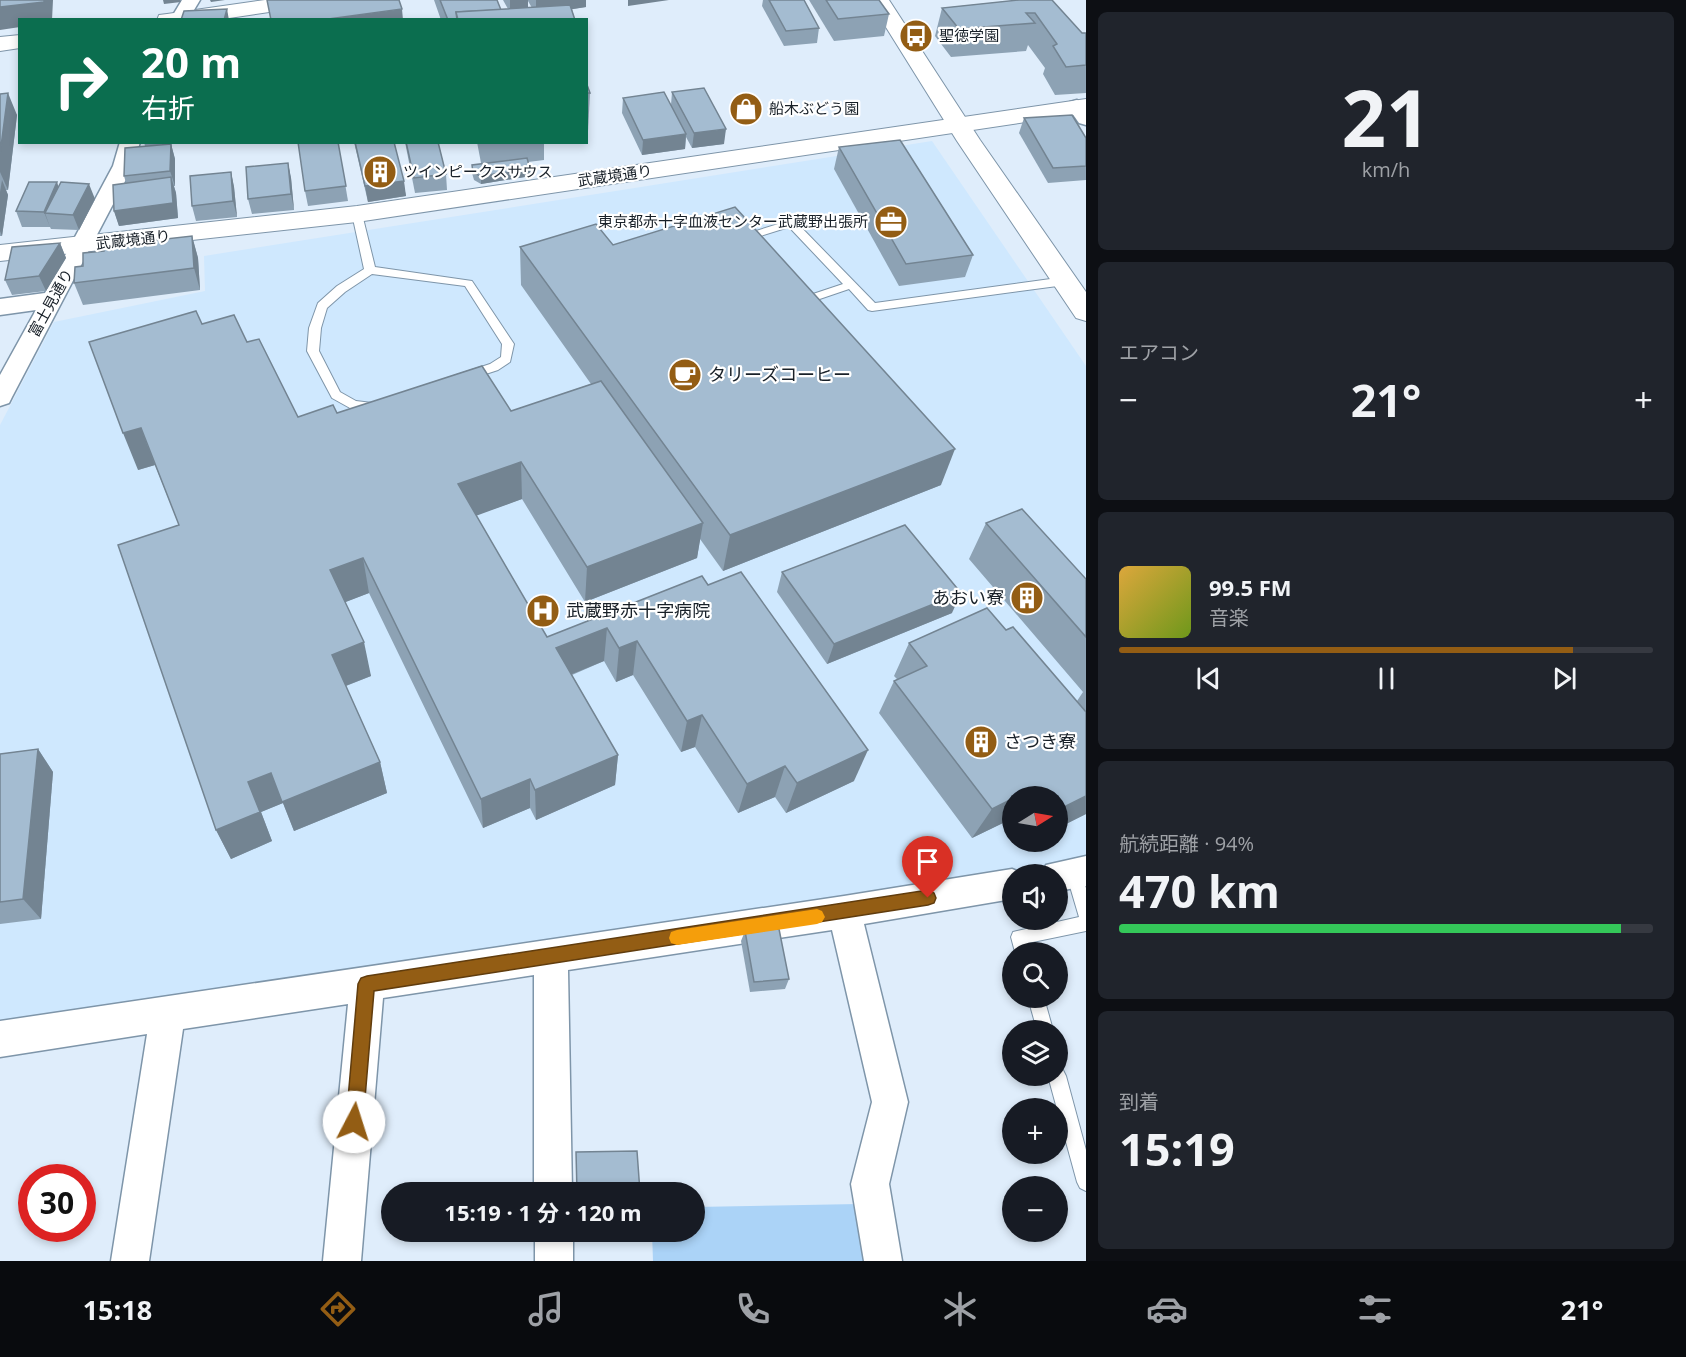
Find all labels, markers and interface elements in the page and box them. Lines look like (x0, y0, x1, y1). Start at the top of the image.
bus stop icon: 聖徳学園 (898, 18, 934, 54)
place label: 聖徳学園 (939, 25, 999, 45)
text: 20 m (141, 33, 241, 90)
icon: right (42, 42, 120, 120)
text: 21 (1341, 64, 1431, 170)
text: 右折 (141, 89, 195, 126)
shop icon: 船木ぶどう園 (728, 91, 764, 127)
place label: 船木ぶどう園 (769, 98, 859, 118)
building icon: ツインピークスサウス (362, 154, 398, 190)
text: km/h (1362, 156, 1410, 183)
street label: 武蔵境通り (576, 160, 653, 190)
place label: ツインピークスサウス (403, 161, 553, 181)
office icon: 東京都赤十字血液センター武蔵野出張所 (873, 204, 909, 240)
place label: 東京都赤十字血液センター武蔵野出張所 (598, 211, 868, 231)
street label: 武蔵境通り (95, 225, 171, 253)
street label: 富士見通り (23, 265, 77, 340)
text: エアコン (1119, 339, 1199, 366)
cafe icon: タリーズコーヒー (667, 357, 703, 393)
place label: タリーズコーヒー (708, 362, 851, 386)
text: 21° (1351, 369, 1421, 430)
text: − (1119, 377, 1138, 422)
text: + (1634, 377, 1653, 422)
text: 99.5 FM (1209, 572, 1292, 602)
building icon: あおい寮 (1009, 580, 1045, 616)
place label: あおい寮 (932, 585, 1004, 609)
hospital icon: 武蔵野赤十字病院 (525, 593, 561, 629)
place label: 武蔵野赤十字病院 (566, 598, 710, 622)
text: 音楽 (1209, 604, 1249, 631)
icon: previous (1192, 662, 1225, 695)
icon: pause (1370, 662, 1403, 695)
icon: next (1548, 662, 1581, 695)
building icon: さつき寮 (963, 724, 999, 760)
place label: さつき寮 (1004, 729, 1076, 753)
north arrow (1002, 786, 1068, 852)
map controls (1002, 786, 1068, 1242)
text: 航続距離 · 94% (1119, 830, 1254, 857)
pin (902, 836, 953, 898)
icon: arrive (911, 845, 944, 878)
text: 470 km (1119, 860, 1280, 921)
button: sound (1002, 864, 1068, 930)
button: search (1002, 942, 1068, 1008)
button: layers (1002, 1020, 1068, 1086)
text: 到着 (1119, 1088, 1159, 1115)
position arrow (322, 1090, 386, 1154)
button: + (1002, 1098, 1068, 1164)
text: 15:19 (1119, 1118, 1235, 1179)
speed limit sign: 30 (18, 1164, 96, 1242)
button: − (1002, 1176, 1068, 1242)
text: 15:19 · 1 分 · 120 m (444, 1197, 642, 1227)
icon: directions (317, 1288, 359, 1330)
icon: music (525, 1288, 567, 1330)
icon: phone (732, 1288, 774, 1330)
icon: climate (939, 1288, 981, 1330)
icon: car (1146, 1288, 1188, 1330)
icon: filters (1354, 1288, 1396, 1330)
text: 15:18 (83, 1291, 152, 1328)
text: 21° (1561, 1291, 1603, 1328)

